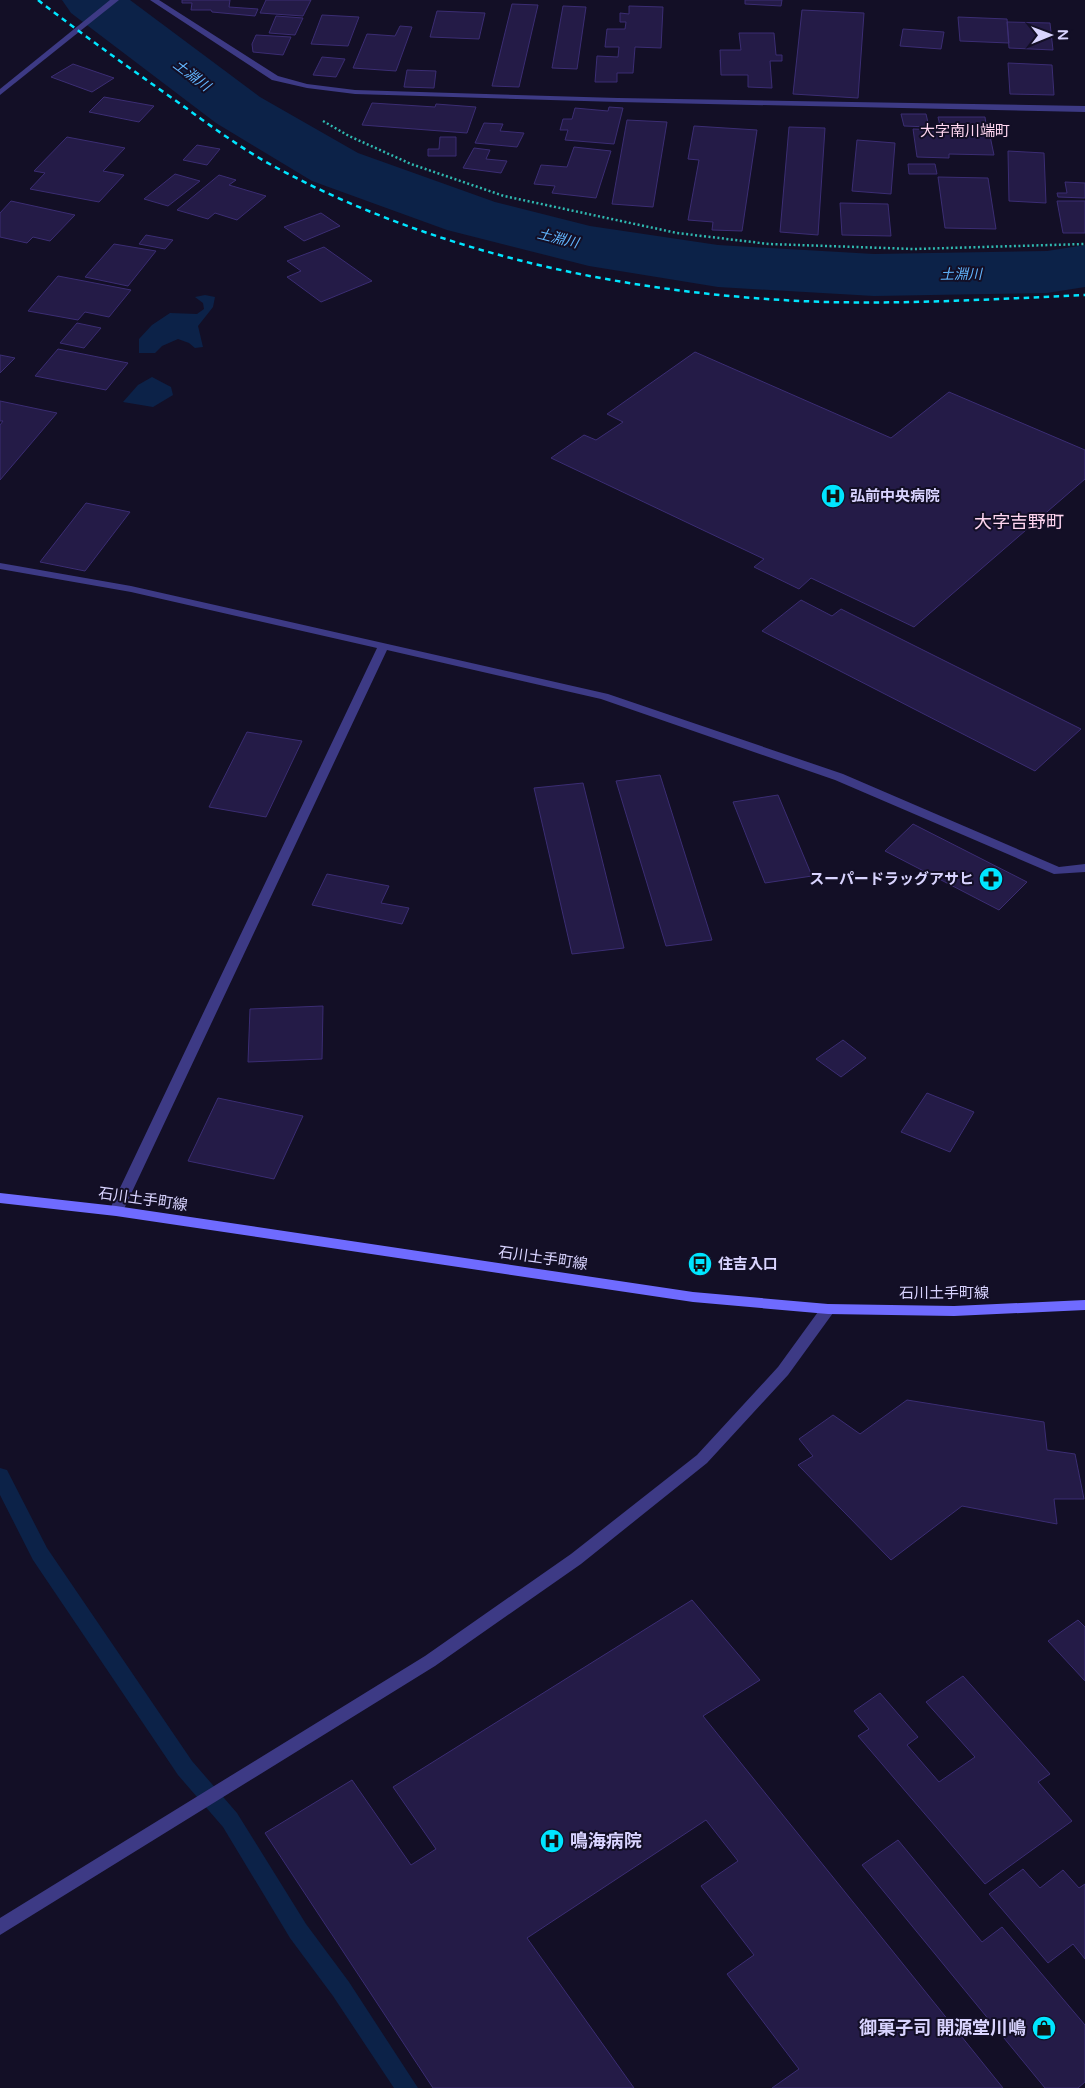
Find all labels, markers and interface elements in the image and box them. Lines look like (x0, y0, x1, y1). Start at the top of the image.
north arrow (1025, 10, 1075, 60)
text: N (1054, 29, 1071, 41)
water label: 土淵川 (170, 56, 215, 96)
district label: 大字南川端町 (920, 122, 1010, 140)
water label: 土淵川 (535, 225, 582, 252)
water label: 土淵川 (940, 266, 984, 283)
hospital icon: 弘前中央病院 (820, 483, 846, 509)
place label: 弘前中央病院 (850, 487, 940, 505)
district label: 大字吉野町 (974, 511, 1064, 533)
pharmacy icon: スーパードラッグアサヒ (978, 866, 1004, 892)
place label: スーパードラッグアサヒ (809, 870, 974, 888)
street label: 石川土手町線 (97, 1184, 189, 1214)
street label: 石川土手町線 (497, 1243, 589, 1273)
bus stop icon: 住吉入口 (687, 1251, 713, 1277)
place label: 住吉入口 (718, 1255, 778, 1273)
street label: 石川土手町線 (899, 1284, 989, 1302)
hospital icon: 鳴海病院 (539, 1828, 565, 1854)
place label: 鳴海病院 (570, 1830, 642, 1852)
shop icon: 御菓子司 開源堂川嶋 (1031, 2015, 1057, 2041)
place label: 御菓子司 開源堂川嶋 (858, 2017, 1026, 2039)

